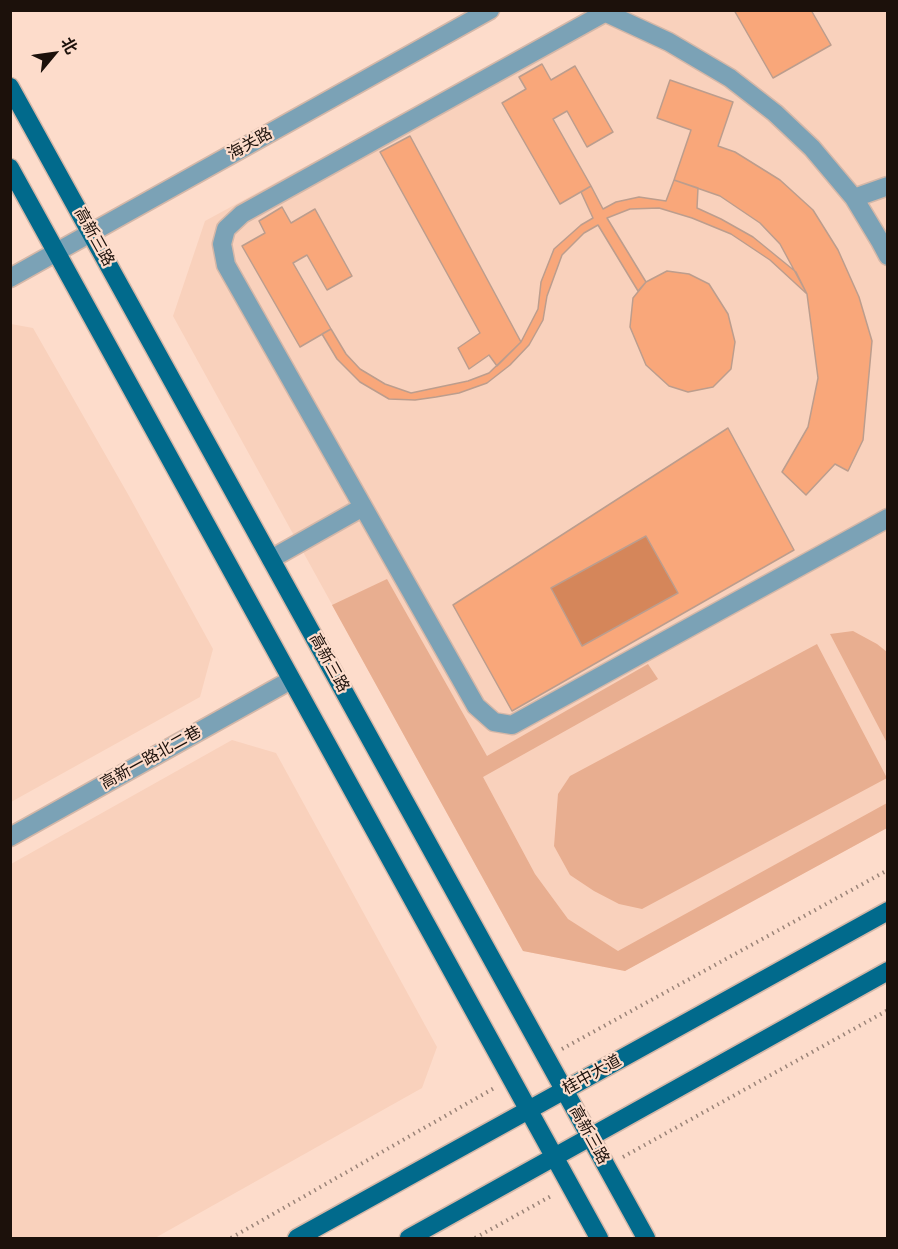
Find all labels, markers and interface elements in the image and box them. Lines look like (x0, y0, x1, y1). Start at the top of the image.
north arrow (24, 24, 84, 84)
text: 北 (56, 33, 83, 58)
street label: 海关路 (224, 124, 276, 164)
street label: 高新三路 (70, 204, 118, 270)
street label: 高新三路 (305, 630, 353, 696)
street label: 高新一路北二巷 (97, 722, 205, 794)
street label: 桂中大道 (559, 1051, 625, 1099)
street label: 高新三路 (565, 1102, 613, 1168)

